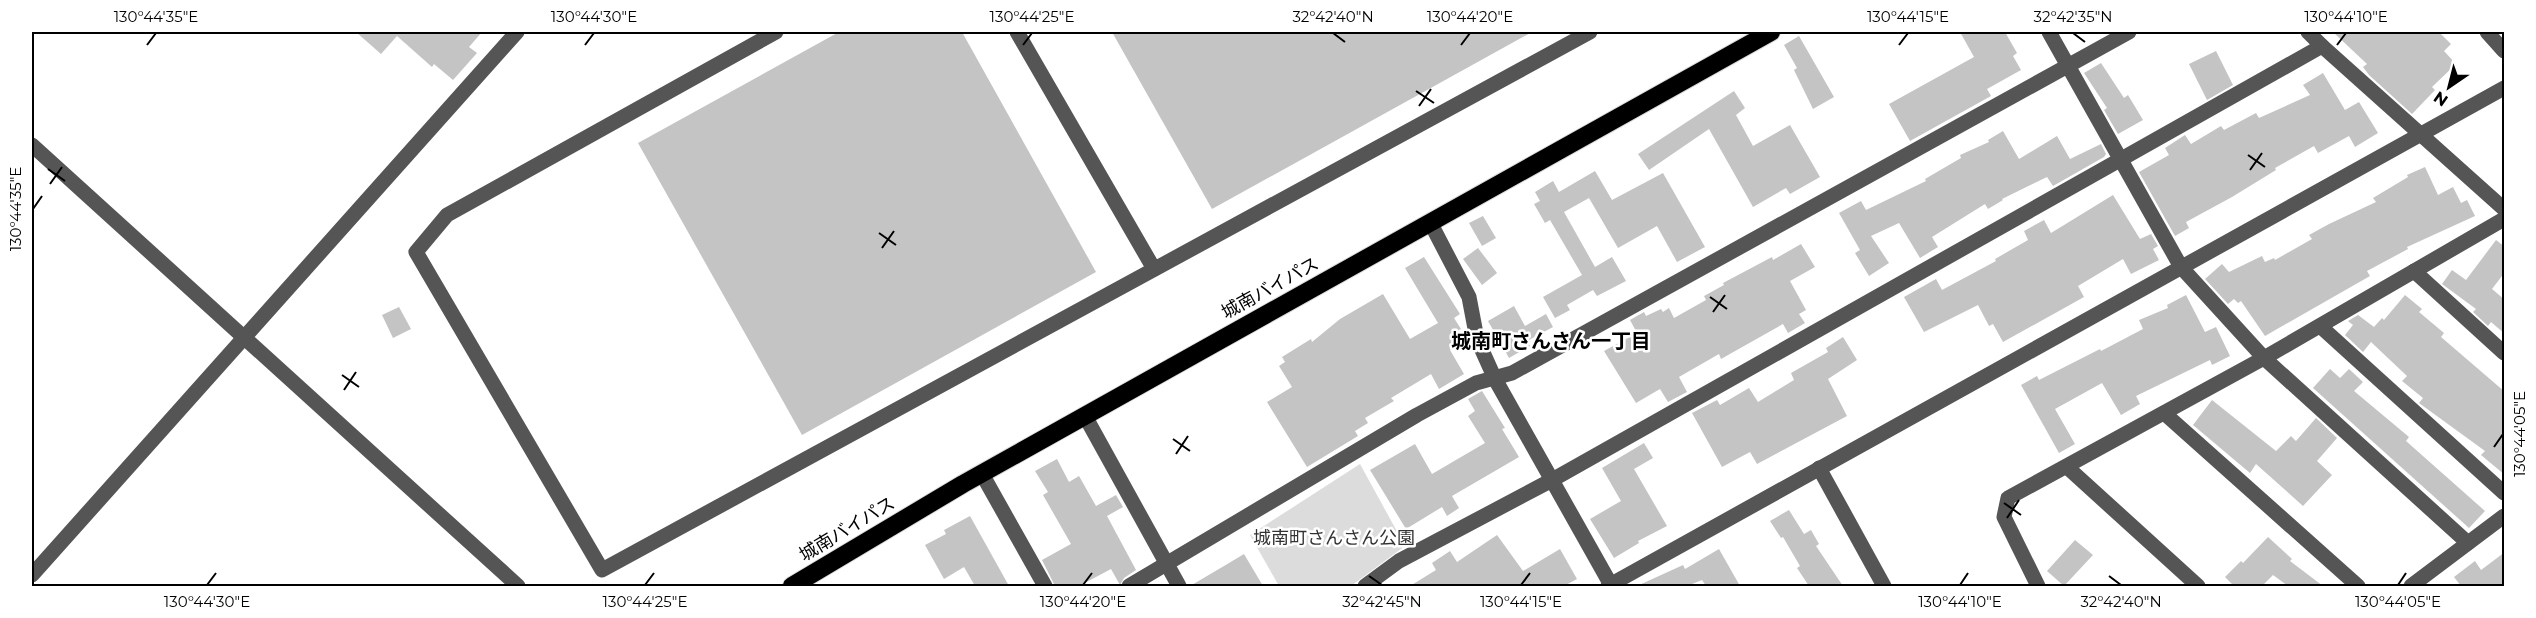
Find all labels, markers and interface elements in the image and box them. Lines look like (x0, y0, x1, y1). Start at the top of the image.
text: 130°44'35"E (114, 7, 198, 26)
text: 130°44'30"E (551, 7, 637, 26)
text: 130°44'25"E (990, 7, 1074, 26)
text: 32°42'40"N (1292, 7, 1374, 26)
text: 130°44'20"E (1427, 7, 1513, 26)
text: 130°44'15"E (1867, 7, 1949, 26)
text: 32°42'35"N (2034, 7, 2112, 26)
text: 130°44'10"E (2304, 7, 2388, 26)
north arrow (2419, 57, 2479, 117)
text: N (2430, 87, 2451, 110)
text: 130°44'35"E (6, 167, 25, 251)
street label: 城南バイパス (1218, 252, 1322, 324)
district label: 城南町さんさん一丁目 (1451, 329, 1651, 353)
text: 130°44'05"E (2510, 391, 2529, 477)
street label: 城南バイパス (795, 492, 899, 566)
park label: 城南町さんさん公園 (1253, 527, 1415, 549)
text: 130°44'30"E (164, 592, 250, 611)
text: 130°44'25"E (603, 592, 687, 611)
text: 130°44'20"E (1040, 592, 1126, 611)
text: 32°42'45"N (1342, 592, 1422, 611)
text: 130°44'15"E (1480, 592, 1562, 611)
text: 130°44'10"E (1918, 592, 2002, 611)
text: 32°42'40"N (2080, 592, 2162, 611)
text: 130°44'05"E (2355, 592, 2441, 611)

